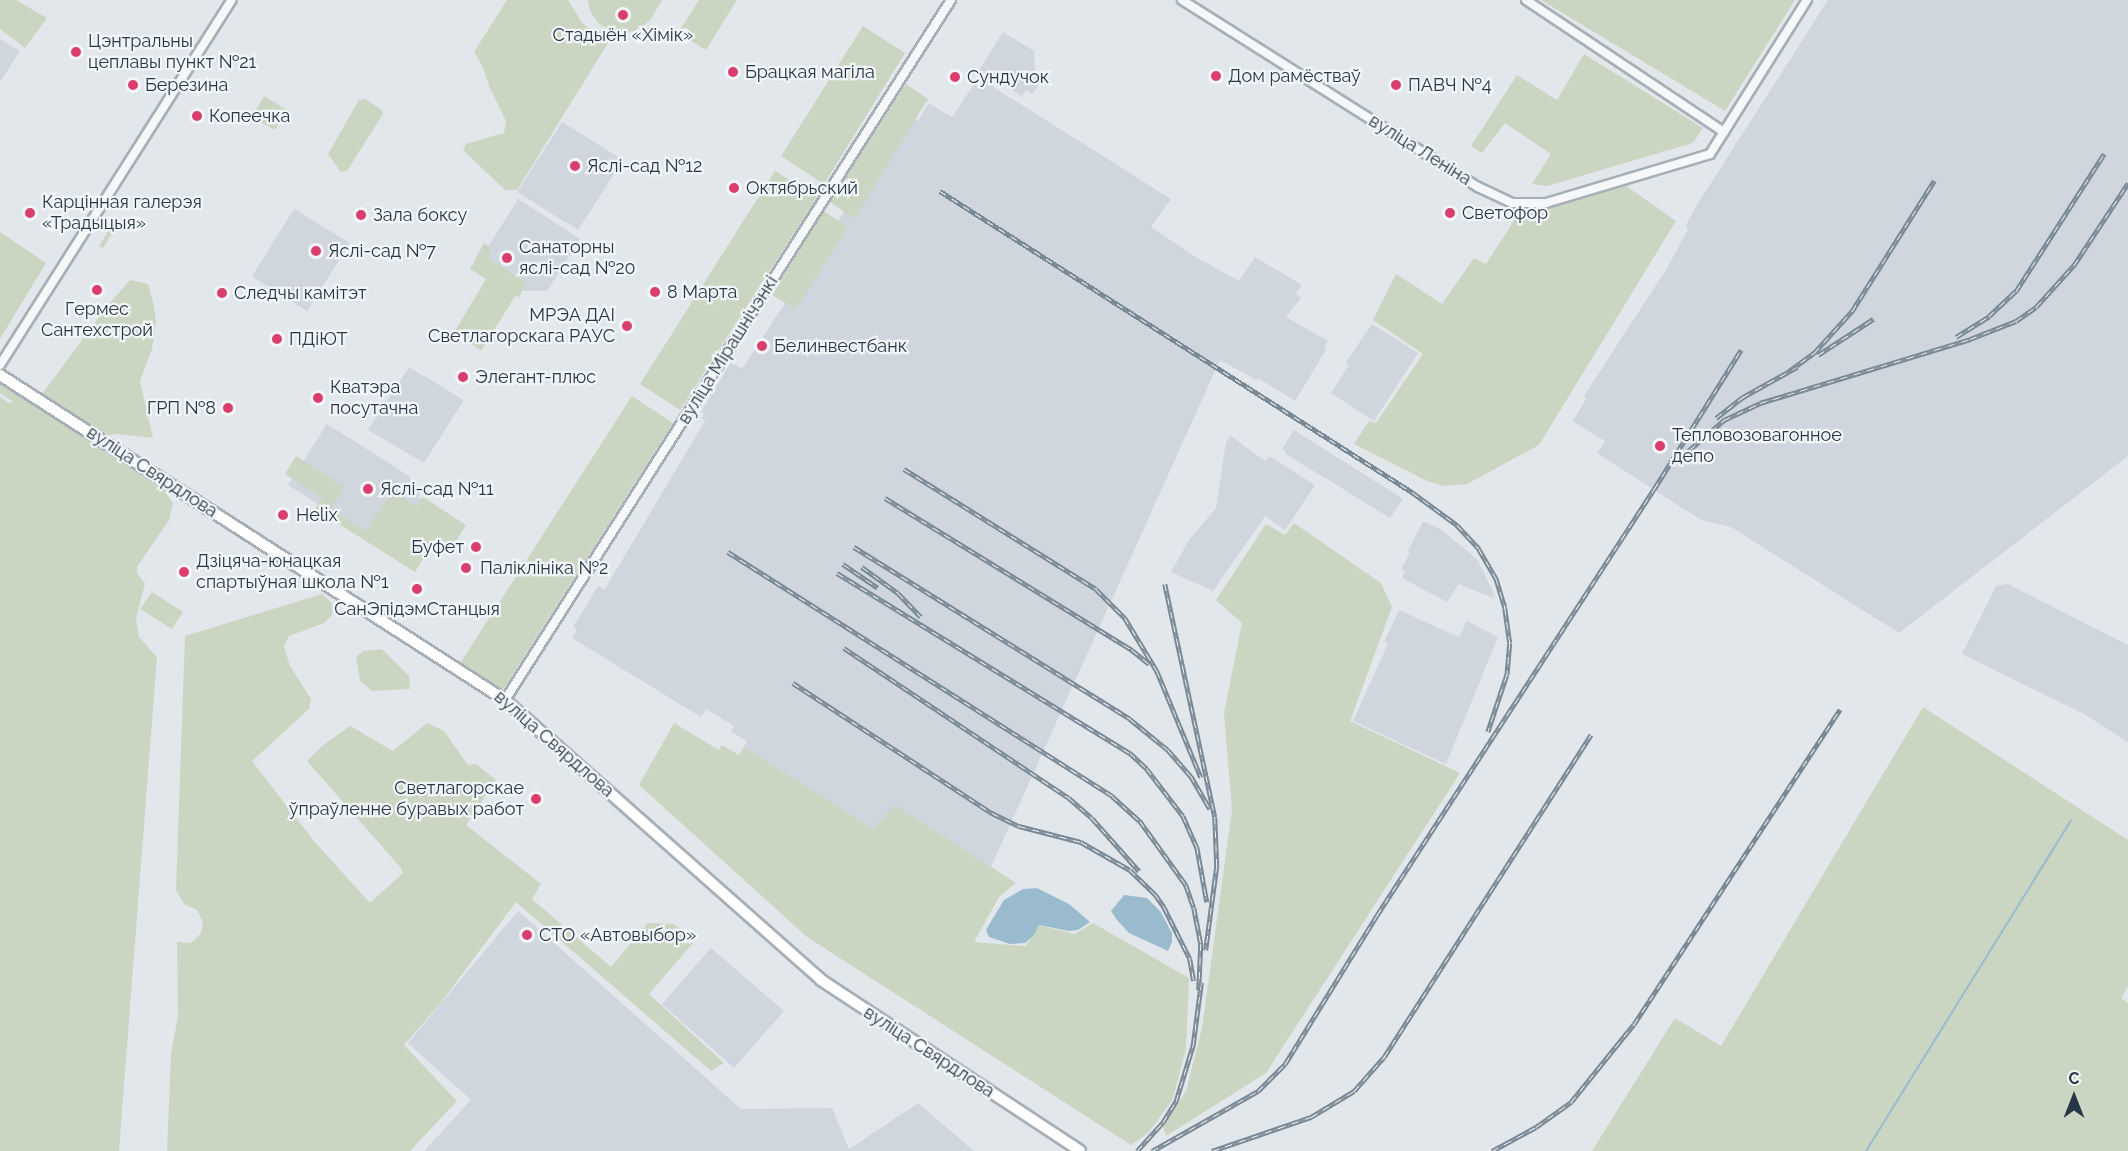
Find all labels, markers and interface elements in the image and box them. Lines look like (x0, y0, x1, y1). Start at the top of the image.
marker: Стадыён «Хімік» (616, 8, 630, 22)
place label: Стадыён «Хімік» (553, 24, 693, 46)
place label: Цэнтральны цеплавы пункт №21 (88, 31, 256, 74)
marker: Цэнтральны цеплавы пункт №21 (69, 45, 83, 59)
place label: Брацкая магіла (745, 61, 875, 83)
marker: Брацкая магіла (726, 65, 740, 79)
place label: Дом рамёстваў (1228, 65, 1361, 87)
place label: Сундучок (967, 66, 1049, 88)
marker: Дом рамёстваў (1209, 69, 1223, 83)
marker: Сундучок (948, 70, 962, 84)
place label: Березина (145, 74, 228, 96)
place label: ПАВЧ №4 (1408, 74, 1492, 96)
marker: Березина (126, 78, 140, 92)
marker: ПАВЧ №4 (1389, 78, 1403, 92)
place label: Копеечка (209, 105, 290, 127)
marker: Копеечка (190, 109, 204, 123)
street label: вуліца Леніна (1365, 110, 1475, 190)
place label: Яслі-сад №12 (587, 155, 702, 177)
marker: Яслі-сад №12 (568, 159, 582, 173)
place label: Октябрьский (746, 177, 858, 199)
marker: Октябрьский (727, 181, 741, 195)
place label: Карцінная галерэя «Традыцыя» (42, 192, 202, 234)
place label: Светофор (1462, 202, 1548, 224)
place label: Зала боксу (373, 204, 467, 226)
marker: Карцінная галерэя «Традыцыя» (23, 206, 37, 220)
marker: Светофор (1443, 206, 1457, 220)
marker: Зала боксу (354, 208, 368, 222)
place label: Санаторны яслі-сад №20 (519, 237, 636, 280)
place label: Яслі-сад №7 (328, 240, 436, 262)
marker: Яслі-сад №7 (309, 244, 323, 258)
marker: Санаторны яслі-сад №20 (500, 251, 514, 265)
street label: вуліца Мірашнічэнкі (674, 272, 782, 428)
place label: 8 Марта (667, 281, 737, 303)
place label: Следчы камітэт (234, 282, 367, 304)
marker: Гермес Сантехстрой (90, 283, 104, 297)
marker: 8 Марта (648, 285, 662, 299)
marker: Следчы камітэт (215, 286, 229, 300)
place label: Гермес Сантехстрой (41, 299, 153, 342)
place label: МРЭА ДАІ Светлагорскага РАУС (428, 305, 615, 348)
marker: МРЭА ДАІ Светлагорскага РАУС (620, 319, 634, 333)
place label: ПДіЮТ (289, 328, 347, 350)
marker: ПДіЮТ (270, 332, 284, 346)
place label: Белинвестбанк (774, 335, 907, 357)
marker: Белинвестбанк (755, 339, 769, 353)
place label: Элегант-плюс (475, 366, 596, 388)
marker: Элегант-плюс (456, 370, 470, 384)
place label: Кватэра посутачна (330, 377, 418, 420)
marker: Кватэра посутачна (311, 391, 325, 405)
place label: ГРП №8 (147, 397, 216, 419)
marker: ГРП №8 (221, 401, 235, 415)
street label: вуліца Свярдлова (83, 422, 221, 522)
place label: Тепловозовагонное депо (1672, 425, 1842, 468)
marker: Тепловозовагонное депо (1653, 439, 1667, 453)
place label: Яслі-сад №11 (380, 478, 494, 500)
marker: Яслі-сад №11 (361, 482, 375, 496)
place label: Helix (296, 504, 338, 526)
marker: Helix (274, 506, 292, 524)
place label: Буфет (411, 536, 464, 558)
marker: Буфет (469, 540, 483, 554)
place label: Дзіцяча-юнацкая спартыўная школа №1 (196, 551, 389, 594)
place label: Паліклініка №2 (480, 557, 608, 579)
marker: Паліклініка №2 (457, 559, 475, 577)
marker: Дзіцяча-юнацкая спартыўная школа №1 (177, 565, 191, 579)
marker: СанЭпідэмСтанцыя (410, 582, 424, 596)
place label: СанЭпідэмСтанцыя (334, 598, 500, 620)
street label: вуліца Свярдлова (490, 686, 618, 802)
place label: Светлагорскае ўпраўленне буравых работ (289, 778, 524, 820)
marker: Светлагорскае ўпраўленне буравых работ (529, 792, 543, 806)
place label: СТО «Автовыбор» (539, 924, 696, 946)
marker: СТО «Автовыбор» (520, 928, 534, 942)
street label: вуліца Свярдлова (860, 1002, 998, 1102)
north arrow (2044, 1067, 2104, 1127)
text: С (2069, 1069, 2079, 1088)

